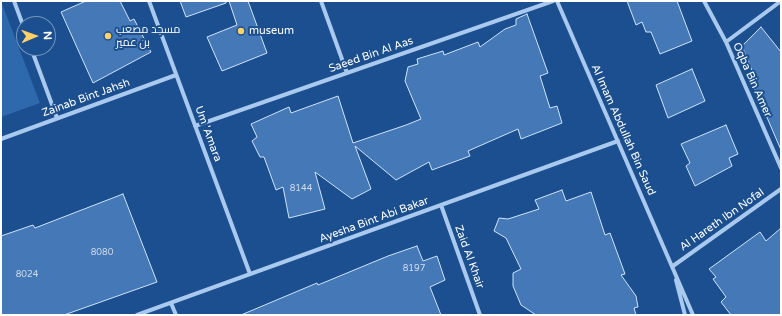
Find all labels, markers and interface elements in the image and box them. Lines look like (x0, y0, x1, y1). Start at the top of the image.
north arrow (16, 16, 56, 56)
place label: مسجد مصعب بن عمير (116, 23, 180, 49)
place label: museum (249, 24, 294, 38)
marker: museum (236, 26, 246, 36)
text: N (41, 31, 54, 40)
marker: مسجد مصعب بن عمير (103, 31, 113, 41)
street label: Saeed Bin Al Aas (327, 34, 415, 76)
street label: Oqba Bin Amer (730, 41, 774, 119)
street label: Al Imam Abdullah Bin Saud (588, 62, 658, 198)
street label: Zainab Bint Jahsh (40, 76, 132, 120)
street label: Um 'Amara (192, 104, 224, 164)
house number: 8144 (290, 184, 312, 194)
street label: Al Hareth Ibn Nofal (677, 186, 767, 254)
street label: Ayesha Bint Abi Bakar (317, 194, 431, 246)
street label: Zaid Al Khair (451, 223, 487, 291)
house number: 8080 (91, 248, 113, 258)
house number: 8197 (403, 264, 425, 274)
house number: 8024 (16, 270, 38, 280)

